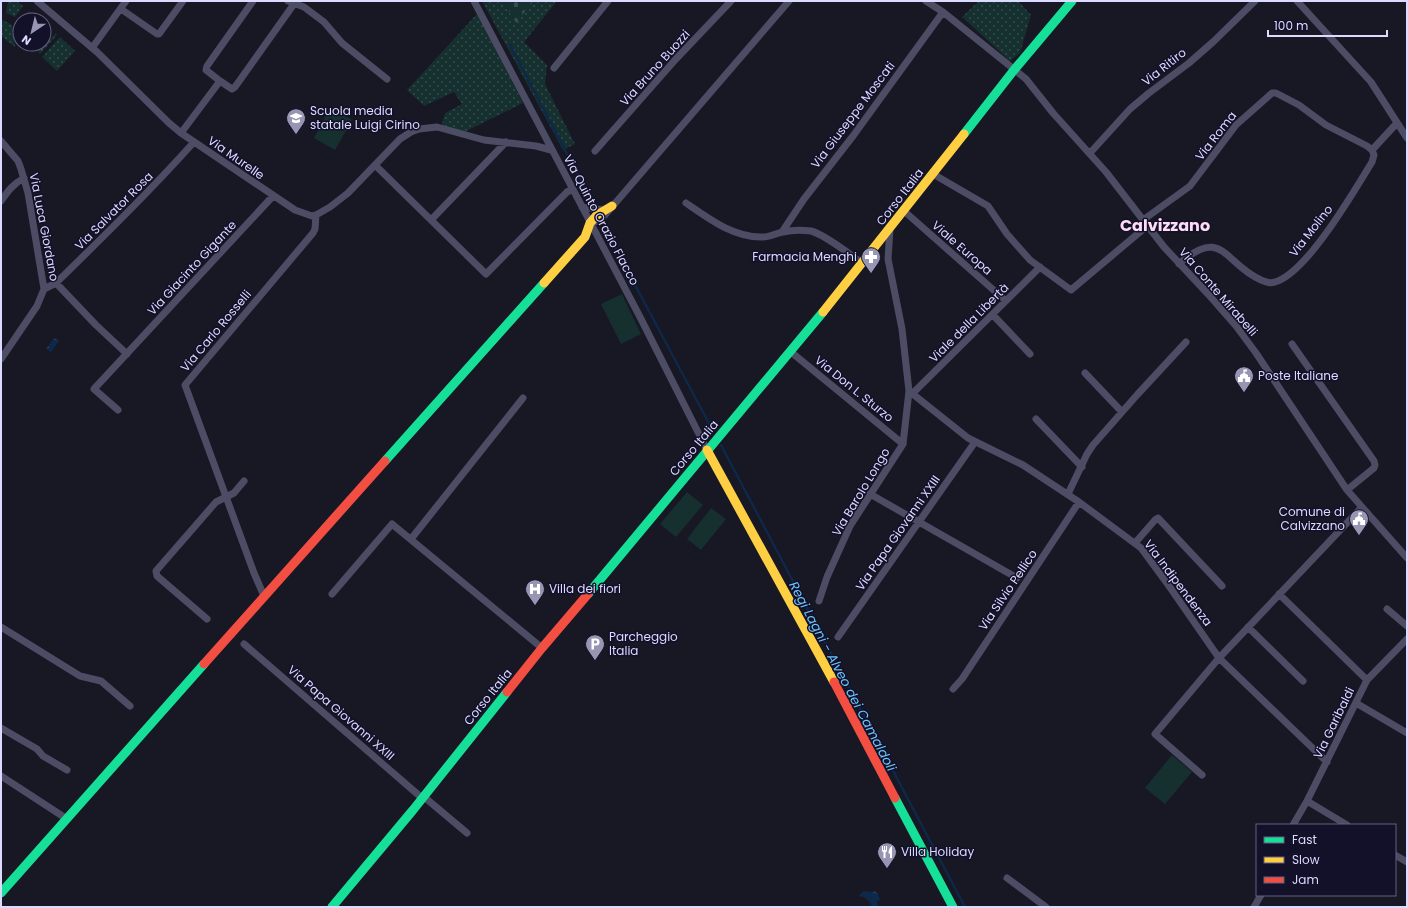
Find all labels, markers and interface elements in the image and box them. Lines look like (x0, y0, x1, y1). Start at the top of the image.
north arrow (12, 12, 52, 52)
scale bar (1268, 12, 1387, 38)
text: 100 m (1274, 17, 1308, 34)
street label: Via Bruno Buozzi (616, 26, 693, 109)
text: N (18, 31, 34, 49)
street label: Via Ritiro (1138, 44, 1190, 89)
street label: Via Giuseppe Moscati (807, 58, 899, 172)
place label: Scuola media statale Luigi Cirino (310, 102, 420, 133)
school or university icon: Scuola media statale Luigi Cirino (285, 107, 307, 135)
street label: Via Roma (1191, 108, 1240, 164)
street label: Via Murelle (205, 132, 268, 183)
street label: Via Quinto Orazio Flacco (560, 151, 643, 289)
street label: Corso Italia (872, 165, 927, 229)
street label: Via Salvator Rosa (71, 168, 157, 254)
street label: Via Luca Giordano (26, 171, 63, 283)
street label: Via Molino (1285, 201, 1336, 260)
district label: Calvizzano (1120, 214, 1210, 237)
street label: Via Giacinto Gigante (143, 217, 240, 319)
street label: Viale Europa (928, 217, 996, 279)
street label: Via Conte Mirabelli (1175, 244, 1262, 340)
pharmacy icon: Farmacia Menghi (860, 246, 882, 274)
place label: Farmacia Menghi (752, 248, 857, 265)
street label: Viale della Libertà (925, 279, 1012, 366)
street label: Via Carlo Rosselli (176, 286, 255, 375)
street label: Via Don L. Sturzo (811, 351, 898, 426)
public building icon: Poste Italiane (1233, 365, 1255, 393)
place label: Poste Italiane (1258, 367, 1338, 384)
street label: Corso Italia (665, 416, 722, 479)
street label: Via Barolo Longo (827, 444, 894, 539)
street label: Via Papa Giovanni XXIII (851, 472, 944, 594)
place label: Comune di Calvizzano (1279, 503, 1345, 534)
public building icon: Comune di Calvizzano (1348, 508, 1370, 536)
street label: Via Indipendenza (1140, 536, 1217, 629)
street label: Via Silvio Pellico (974, 546, 1041, 633)
hospital icon: Villa dei fiori (524, 578, 546, 606)
water label: Regi Lagni - Alveo dei Camaldoli (784, 578, 901, 775)
place label: Villa dei fiori (549, 580, 621, 597)
place label: Parcheggio Italia (609, 628, 678, 659)
parking icon: Parcheggio Italia (584, 633, 606, 661)
street label: Via Papa Giovanni XXIII (284, 661, 399, 764)
street label: Corso Italia (460, 665, 516, 728)
street label: Via Garibaldi (1309, 684, 1358, 761)
legend (1256, 824, 1396, 896)
text: Fast (1292, 831, 1317, 848)
restaurant icon: Villa Holiday (876, 841, 898, 869)
place label: Villa Holiday (901, 843, 974, 860)
text: Slow (1292, 851, 1320, 868)
text: Jam (1292, 871, 1319, 888)

